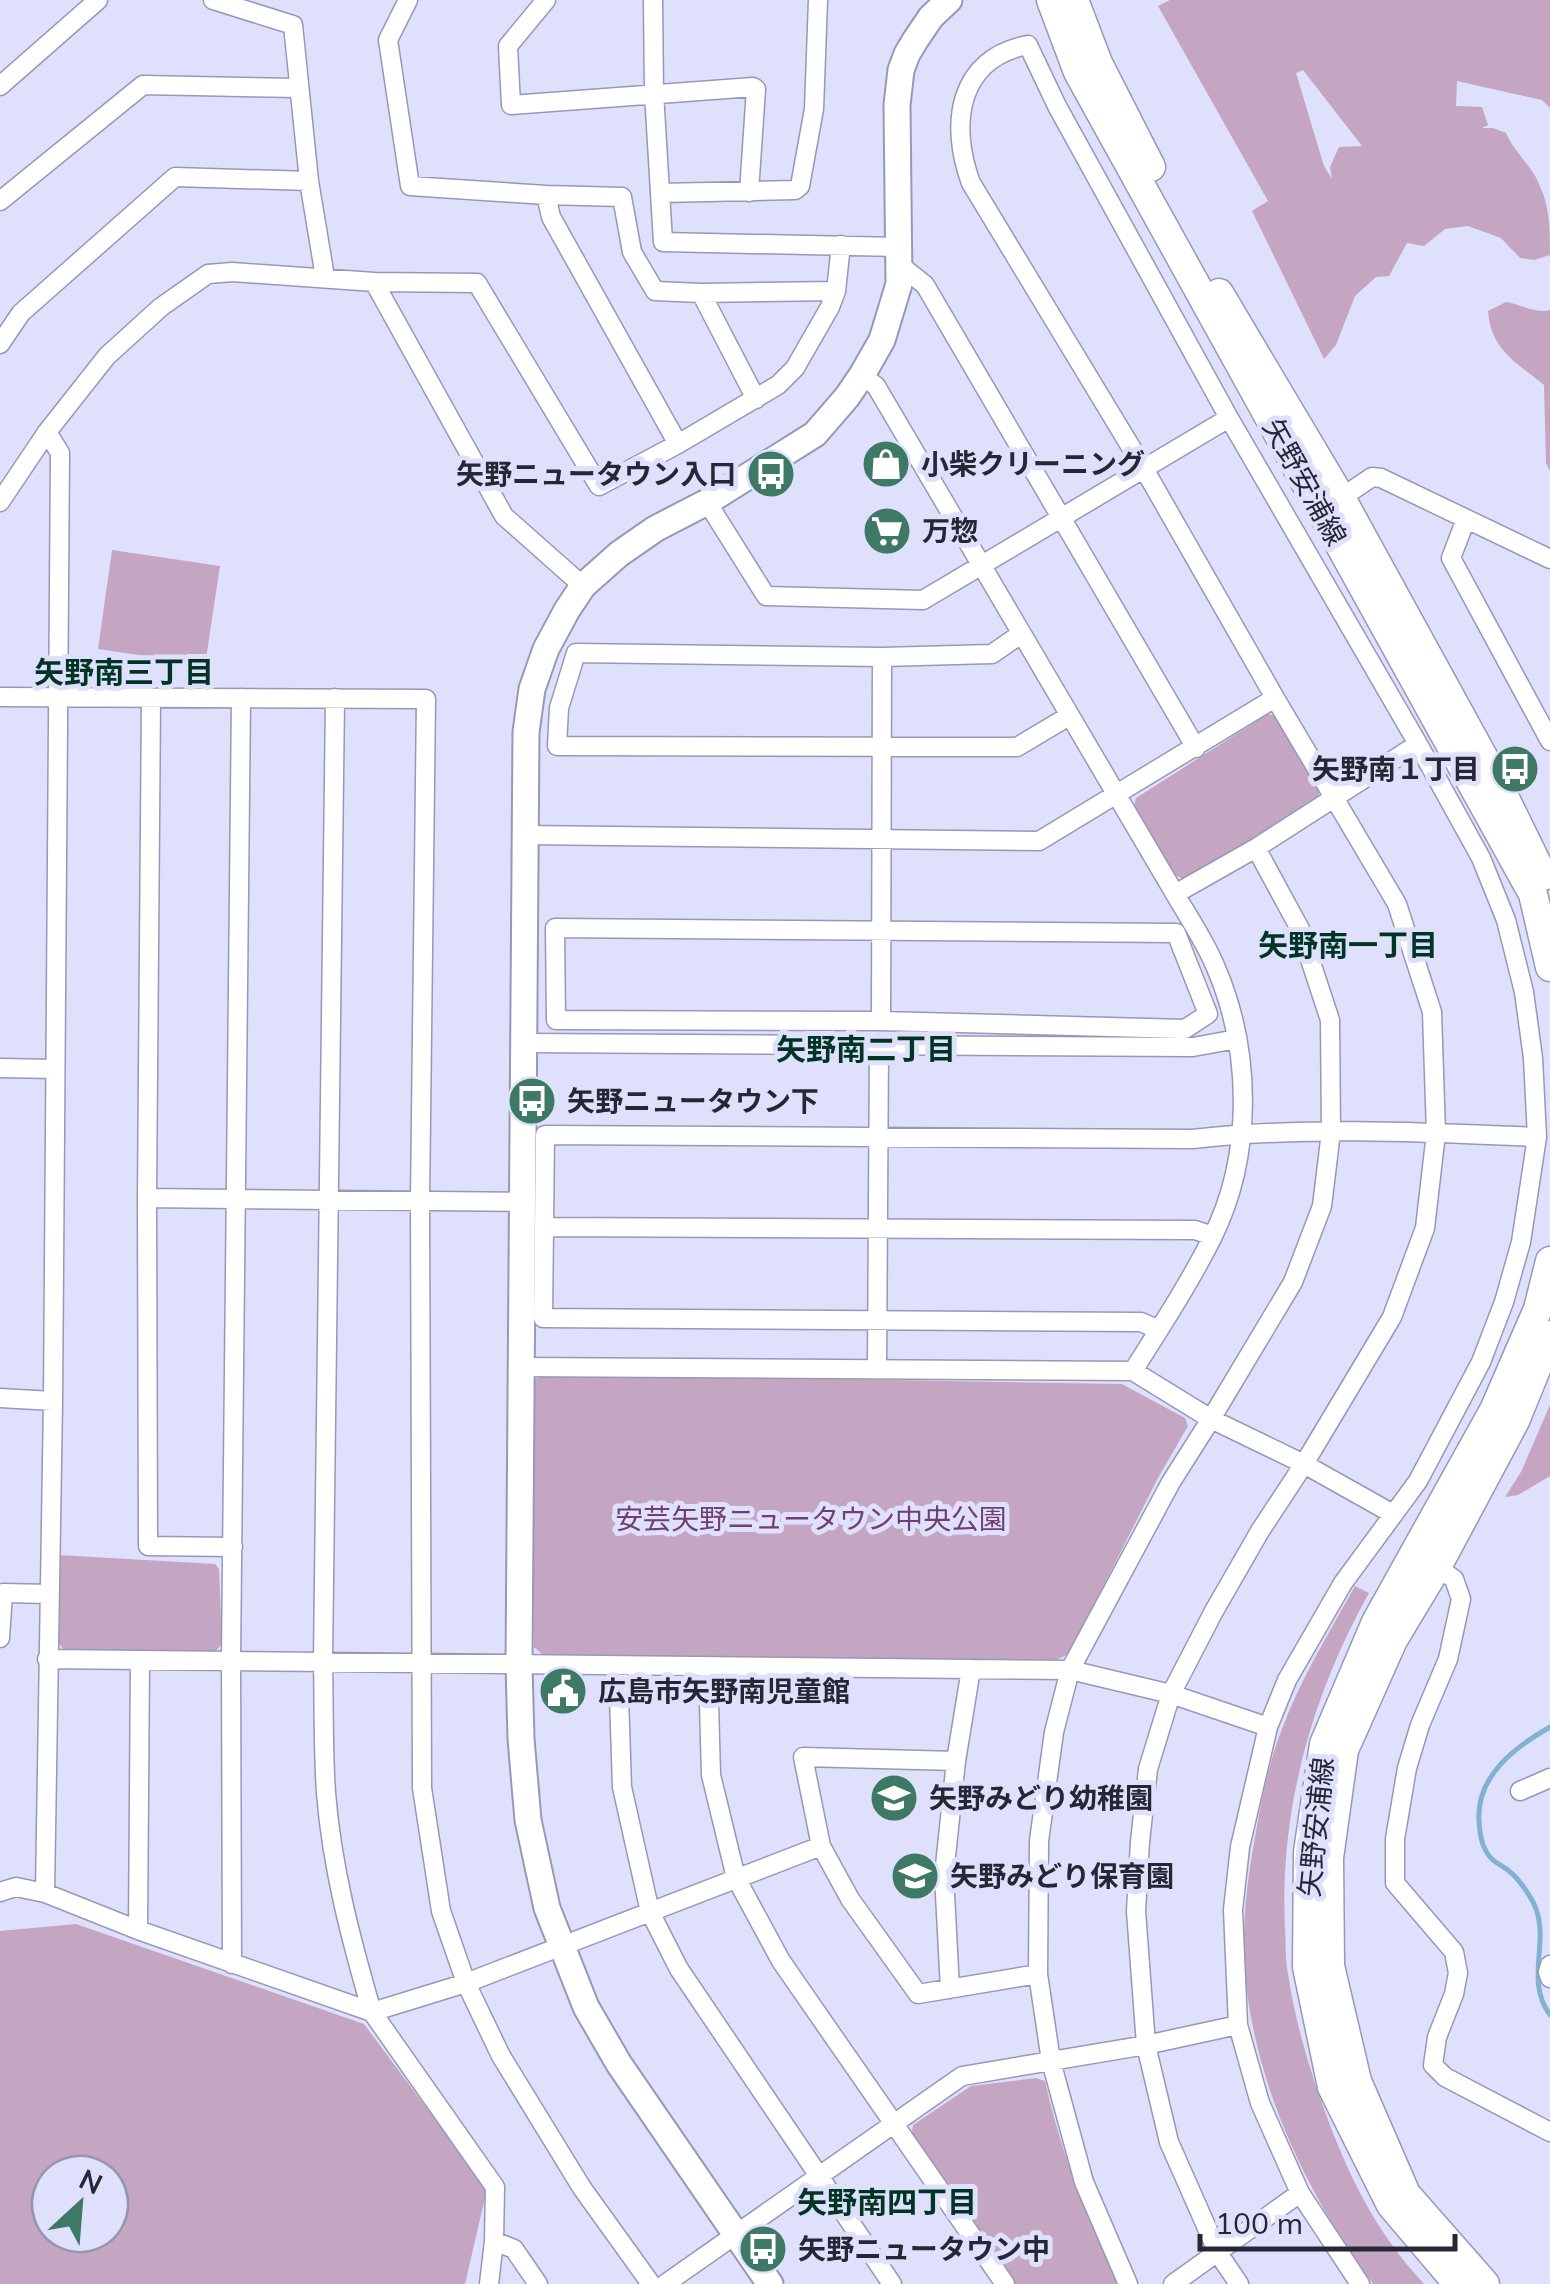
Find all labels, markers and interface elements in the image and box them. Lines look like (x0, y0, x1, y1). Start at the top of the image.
street label: 矢野安浦線 (1256, 412, 1355, 551)
shop icon: 小柴クリーニング (860, 438, 912, 490)
place label: 小柴クリーニング (921, 446, 1145, 481)
bus stop icon: 矢野ニュータウン入口 (745, 448, 797, 500)
place label: 矢野ニュータウン入口 (456, 456, 736, 491)
supermarket icon: 万惣 (861, 505, 913, 557)
place label: 万惣 (922, 513, 978, 548)
district label: 矢野南三丁目 (34, 653, 214, 691)
bus stop icon: 矢野南１丁目 (1489, 743, 1541, 795)
place label: 矢野南１丁目 (1312, 751, 1480, 786)
district label: 矢野南一丁目 (1258, 926, 1438, 964)
district label: 矢野南二丁目 (776, 1030, 956, 1068)
bus stop icon: 矢野ニュータウン下 (506, 1075, 558, 1127)
place label: 矢野ニュータウン下 (567, 1083, 819, 1118)
park label: 安芸矢野ニュータウン中央公園 (615, 1501, 1007, 1536)
public building icon: 広島市矢野南児童館 (537, 1665, 589, 1717)
place label: 広島市矢野南児童館 (598, 1673, 850, 1708)
street label: 矢野安浦線 (1291, 1755, 1340, 1898)
school or university icon: 矢野みどり幼稚園 (868, 1772, 920, 1824)
place label: 矢野みどり幼稚園 (929, 1780, 1153, 1815)
school or university icon: 矢野みどり保育園 (889, 1850, 941, 1902)
place label: 矢野みどり保育園 (950, 1858, 1174, 1893)
north arrow (30, 2154, 130, 2254)
text: N (74, 2161, 108, 2201)
district label: 矢野南四丁目 (797, 2183, 977, 2221)
scale bar (1200, 2189, 1455, 2251)
text: 100 m (1215, 2204, 1303, 2242)
bus stop icon: 矢野ニュータウン中 (737, 2223, 789, 2275)
place label: 矢野ニュータウン中 (798, 2231, 1050, 2266)

